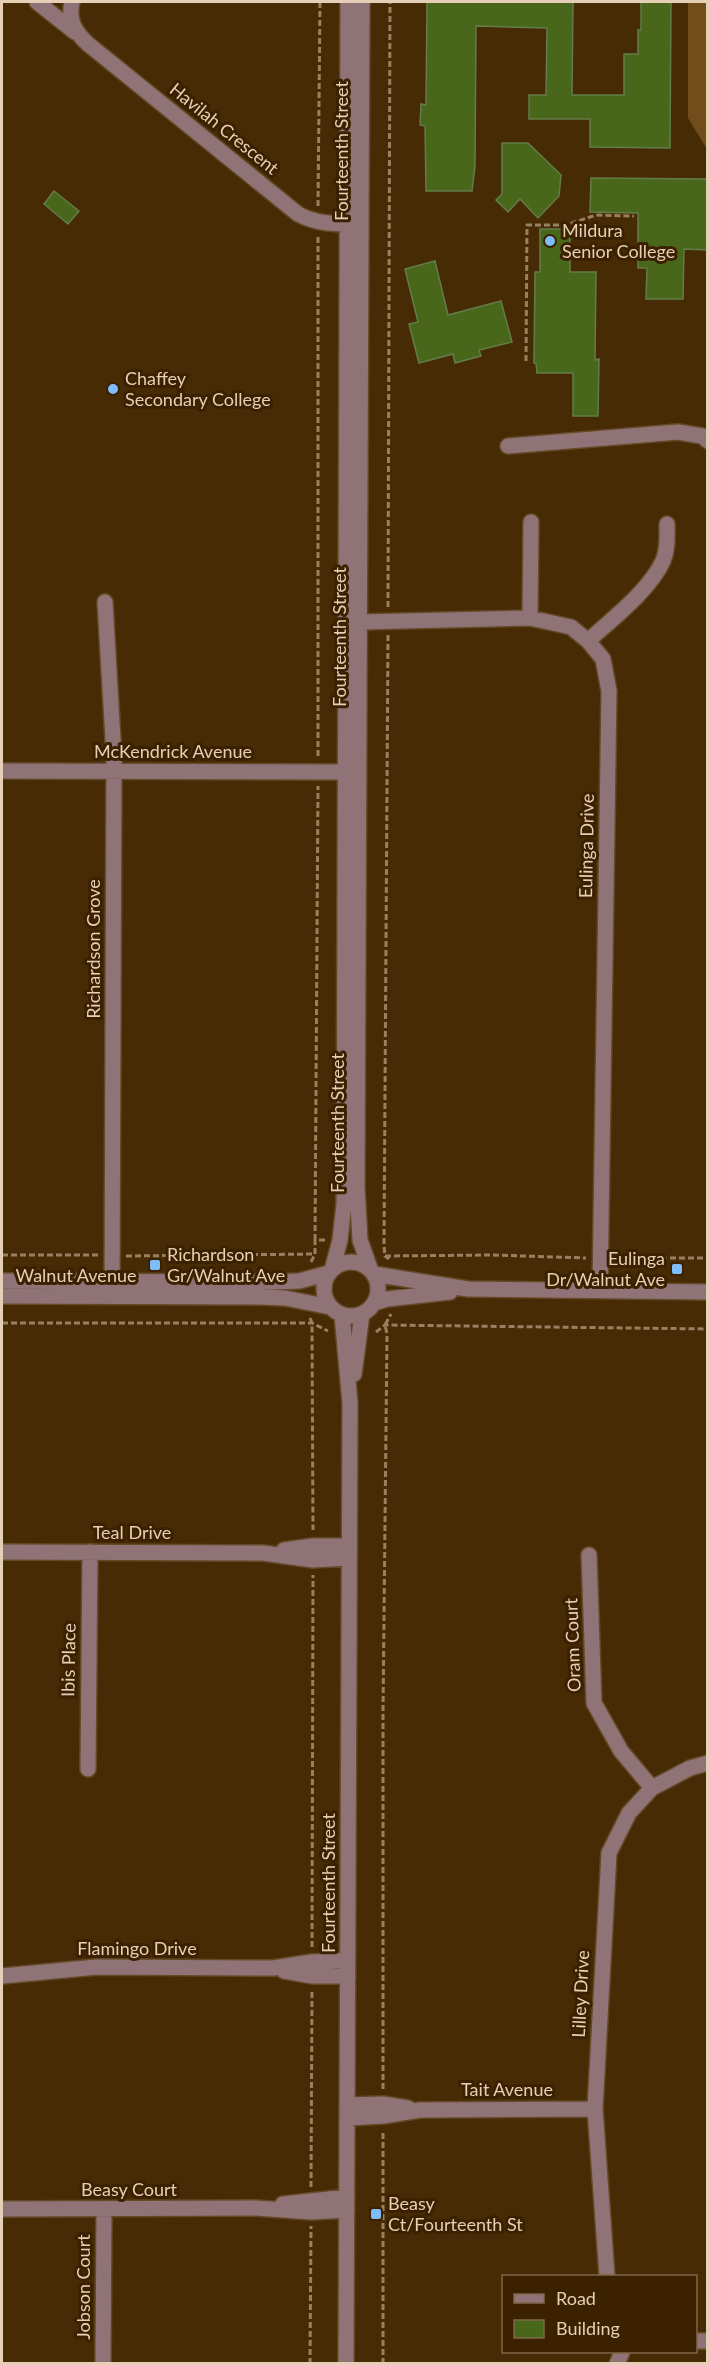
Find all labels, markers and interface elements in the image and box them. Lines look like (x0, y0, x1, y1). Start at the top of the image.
street label: Havilah Crescent (166, 78, 284, 179)
street label: Fourteenth Street (330, 80, 352, 221)
place label: Mildura Senior College (562, 219, 675, 262)
marker: Mildura Senior College (543, 234, 557, 248)
place label: Chaffey Secondary College (125, 367, 271, 410)
marker: Chaffey Secondary College (106, 382, 120, 396)
street label: Fourteenth Street (328, 566, 350, 707)
street label: McKendrick Avenue (94, 740, 252, 762)
street label: Eulinga Drive (574, 794, 598, 898)
street label: Richardson Grove (82, 879, 104, 1019)
street label: Fourteenth Street (326, 1052, 348, 1193)
place label: Richardson Gr/Walnut Ave (167, 1243, 285, 1286)
place label: Eulinga Dr/Walnut Ave (546, 1247, 665, 1290)
marker: Richardson Gr/Walnut Ave (148, 1258, 162, 1272)
marker: Eulinga Dr/Walnut Ave (670, 1262, 684, 1276)
street label: Walnut Avenue (16, 1264, 136, 1286)
street label: Teal Drive (93, 1521, 171, 1543)
street label: Oram Court (559, 1597, 585, 1692)
street label: Ibis Place (56, 1623, 80, 1697)
street label: Fourteenth Street (317, 1812, 339, 1953)
street label: Flamingo Drive (77, 1937, 197, 1959)
street label: Lilley Drive (567, 1950, 593, 2038)
street label: Tait Avenue (461, 2078, 553, 2100)
street label: Beasy Court (81, 2178, 178, 2200)
place label: Beasy Ct/Fourteenth St (388, 2192, 523, 2235)
marker: Beasy Ct/Fourteenth St (369, 2207, 383, 2221)
street label: Jobson Court (72, 2234, 94, 2340)
legend (502, 2275, 697, 2353)
text: Road (556, 2287, 596, 2309)
text: Building (556, 2317, 620, 2339)

